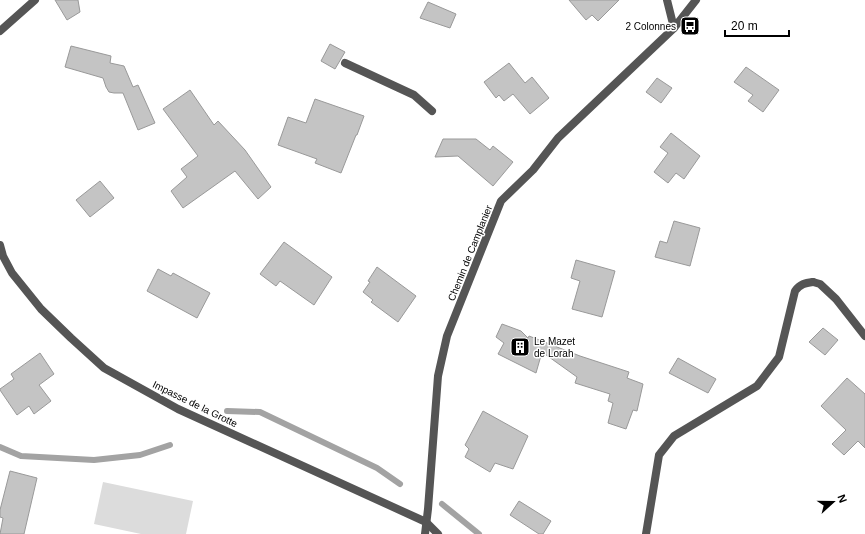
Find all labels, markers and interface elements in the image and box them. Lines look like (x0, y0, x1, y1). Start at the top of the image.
scale bar (725, 12, 789, 38)
bus stop icon: 2 Colonnes (679, 15, 701, 37)
text: 20 m (731, 19, 758, 33)
place label: 2 Colonnes (625, 21, 676, 32)
street label: Chemin de Camplanier (446, 203, 495, 302)
building icon: Le Mazet de Lorah (509, 336, 531, 358)
place label: Le Mazet de Lorah (534, 336, 575, 359)
street label: Impasse de la Grotte (151, 379, 240, 429)
north arrow (813, 482, 853, 522)
text: N (835, 493, 849, 504)

